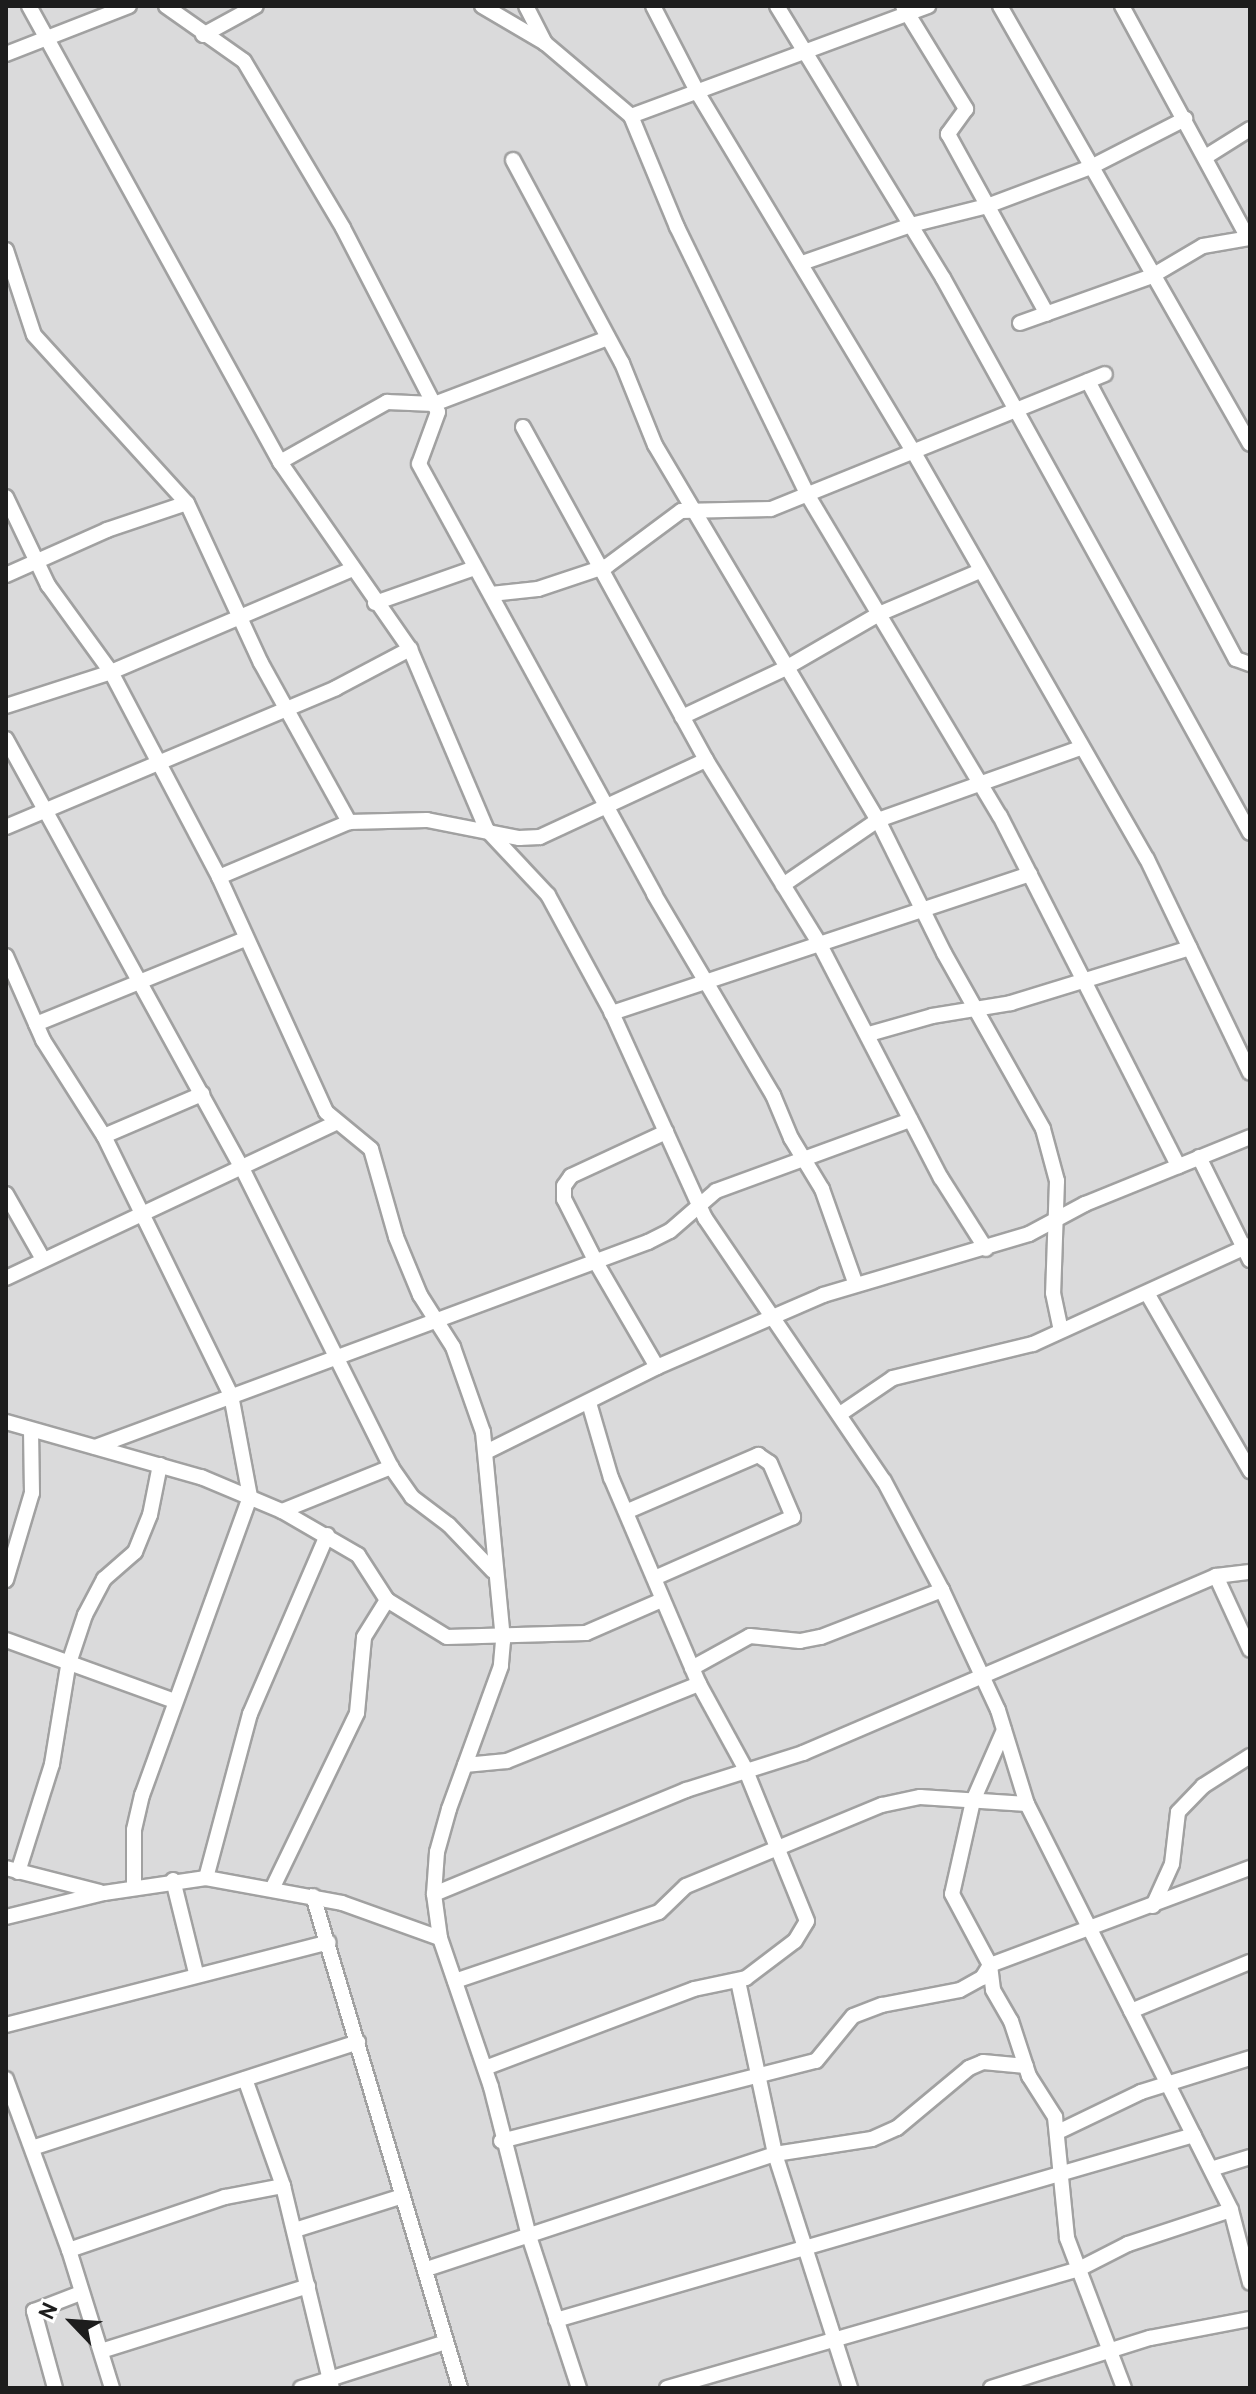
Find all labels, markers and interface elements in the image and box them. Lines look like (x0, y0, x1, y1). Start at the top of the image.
north arrow (32, 2282, 112, 2362)
text: N (34, 2299, 65, 2325)

